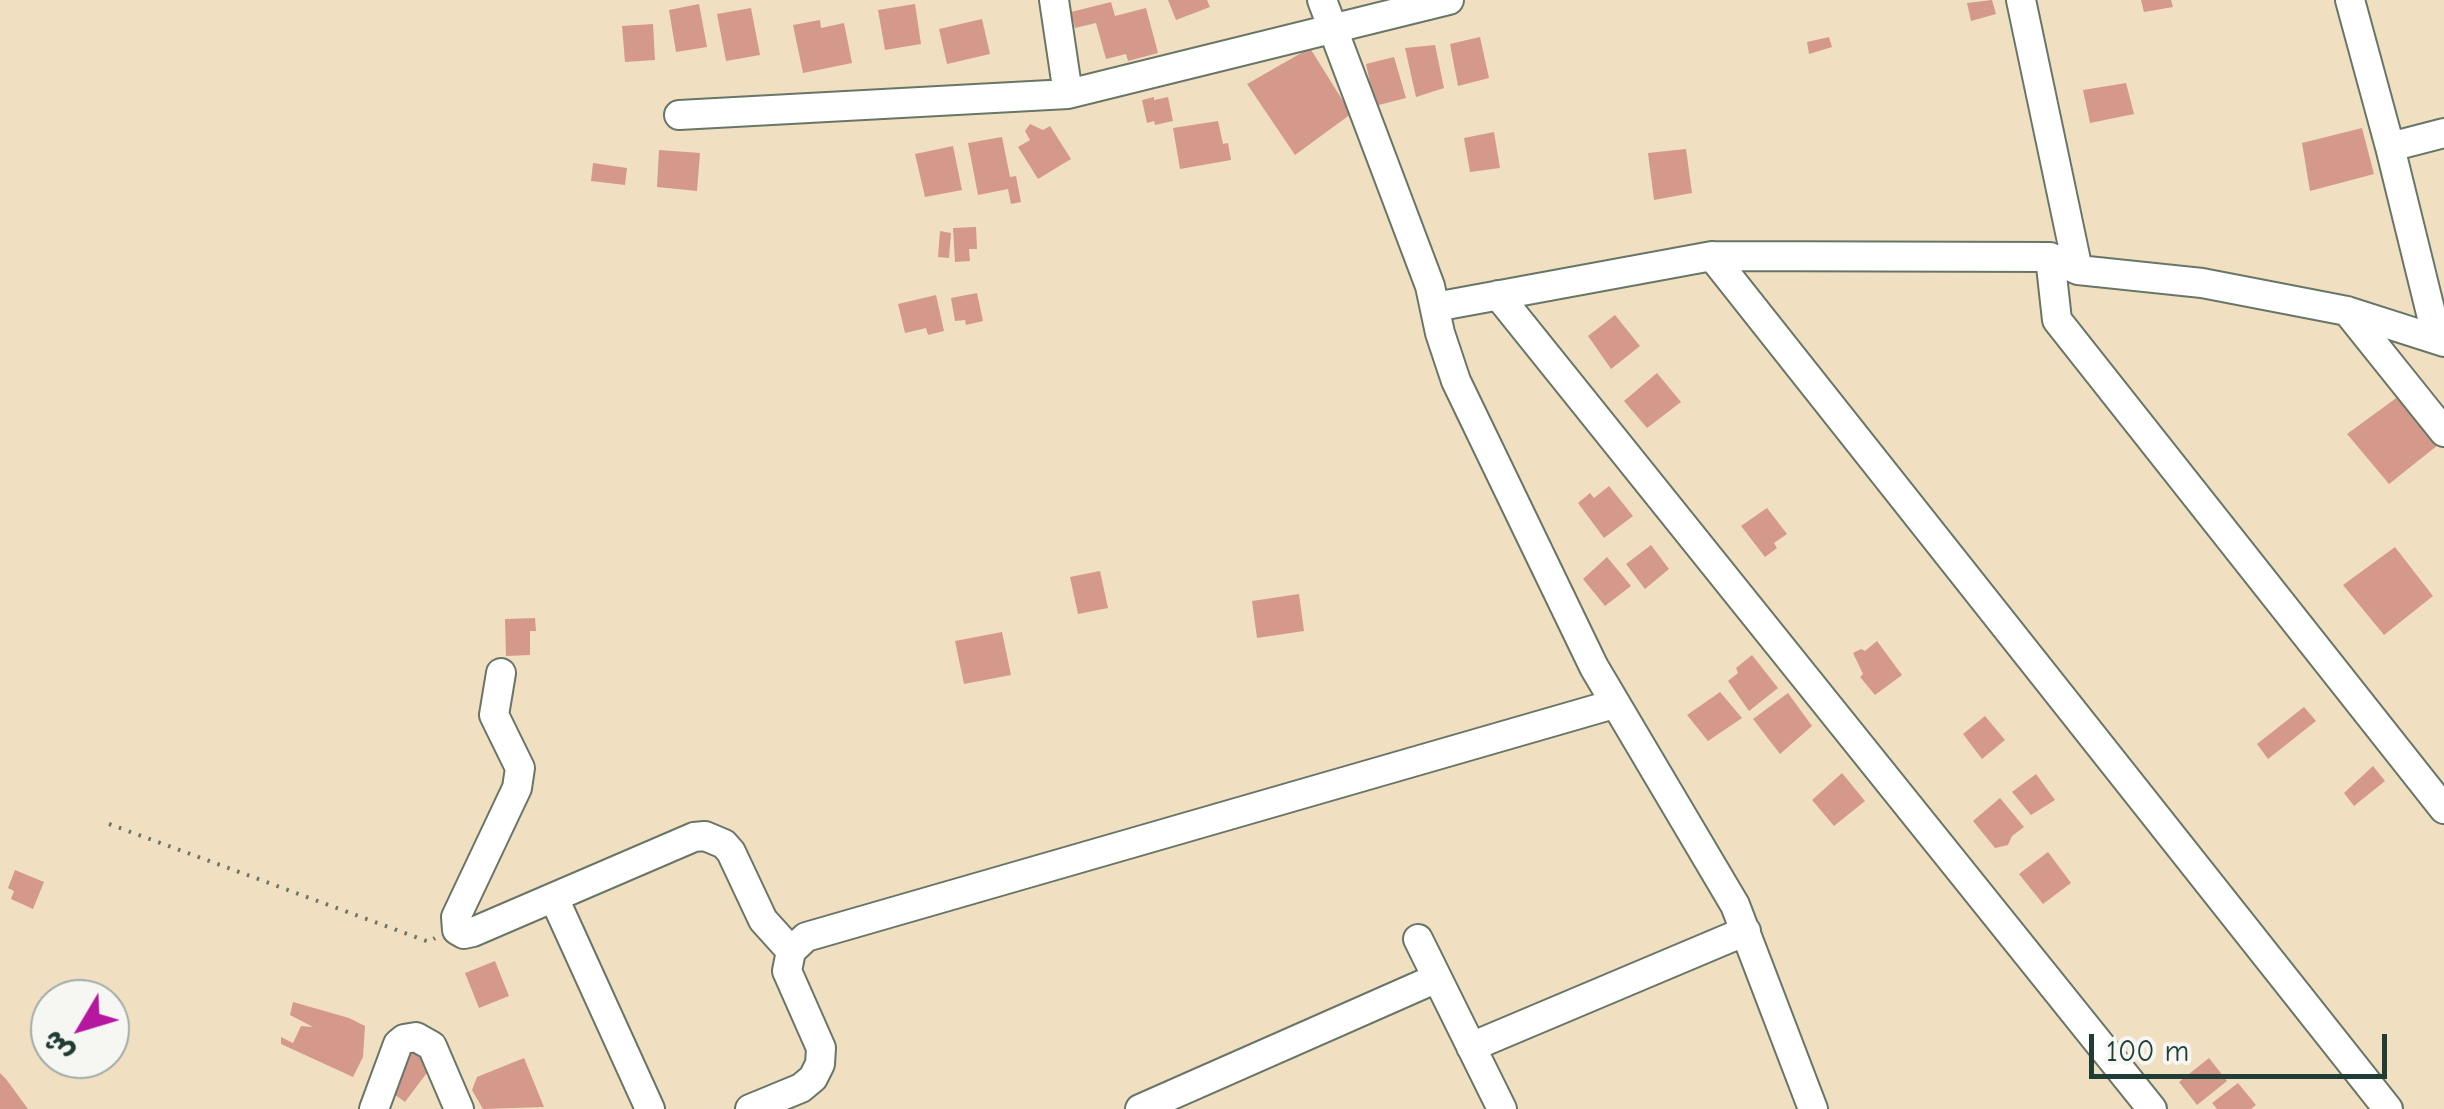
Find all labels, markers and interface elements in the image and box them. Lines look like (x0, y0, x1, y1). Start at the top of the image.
north arrow (30, 979, 130, 1079)
scale bar (2094, 1014, 2392, 1076)
text: ش (36, 1024, 80, 1068)
text: 100 m (2106, 1034, 2189, 1069)

